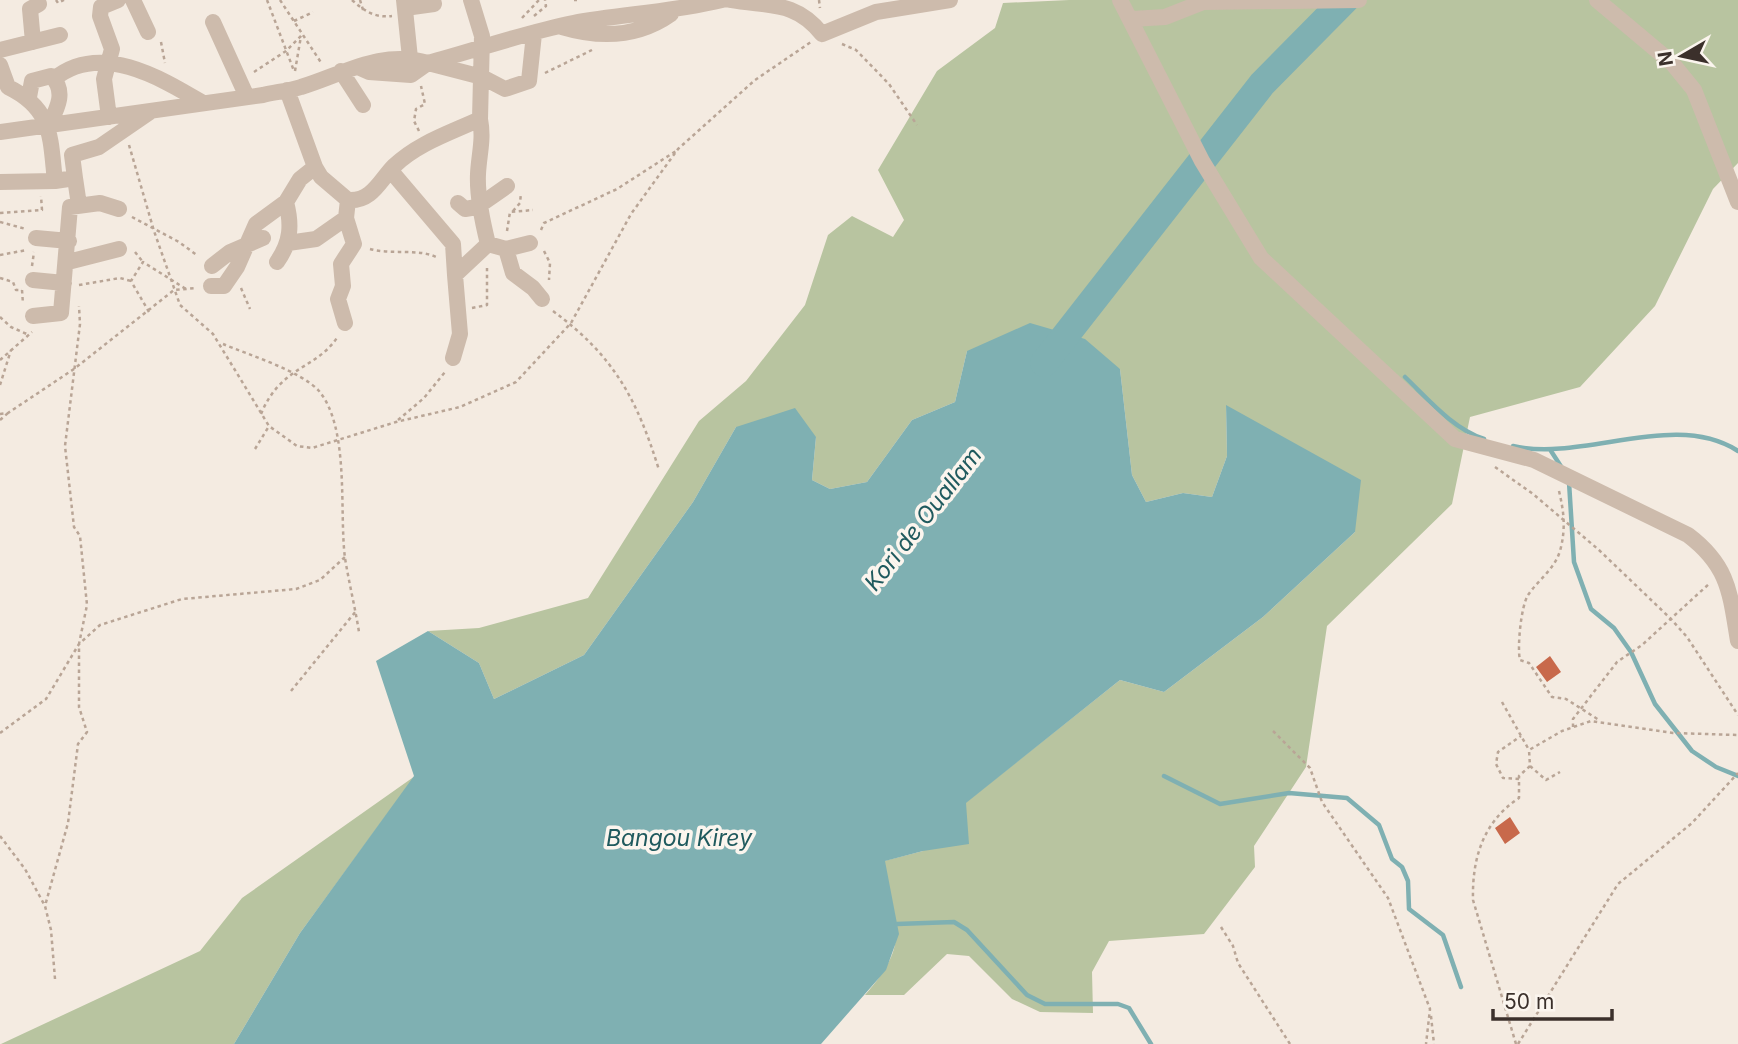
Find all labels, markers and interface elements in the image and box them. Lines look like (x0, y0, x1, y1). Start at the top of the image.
north arrow (1647, 21, 1717, 91)
text: N (1653, 50, 1678, 68)
water label: Kori de Ouallam (858, 442, 988, 596)
water label: Bangou Kirey (606, 824, 753, 852)
scale bar (1493, 978, 1612, 1022)
text: 50 m (1504, 989, 1554, 1014)

